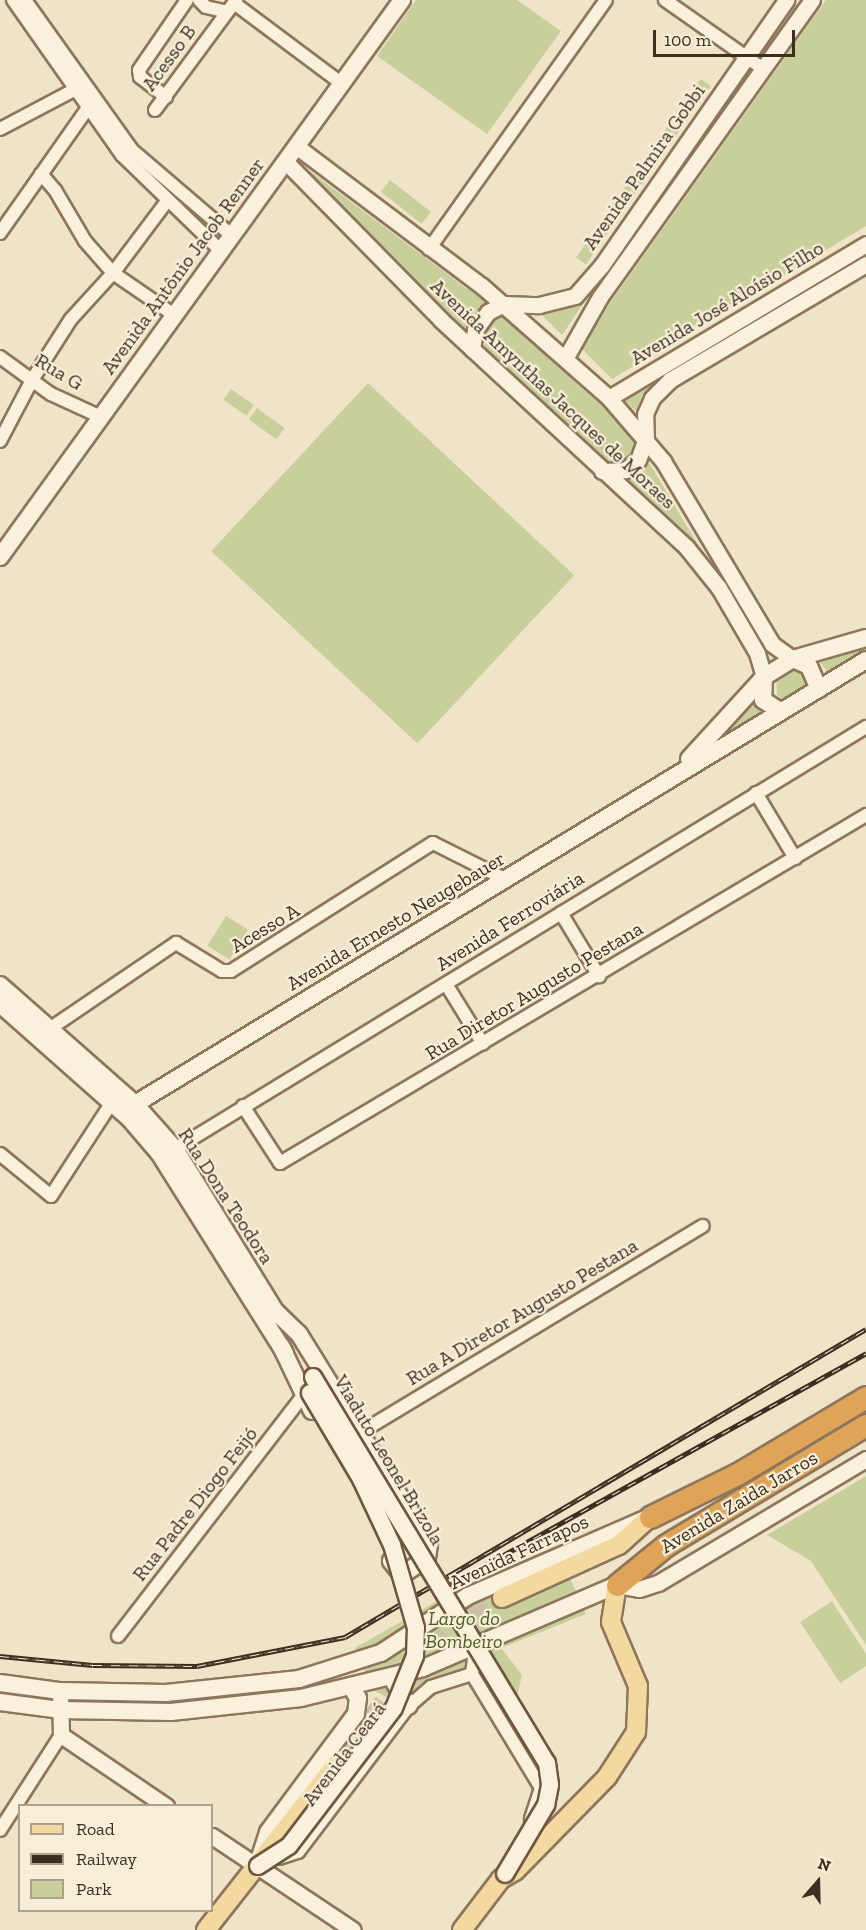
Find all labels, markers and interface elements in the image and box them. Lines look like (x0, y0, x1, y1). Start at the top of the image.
scale bar (656, 18, 798, 56)
street label: Acesso B (137, 20, 201, 96)
text: 100 m (664, 29, 711, 51)
street label: Avenida Palmira Gobbi (578, 80, 710, 254)
street label: Avenida Antônio Jacob Renner (96, 153, 270, 379)
street label: Avenida José Aloísio Filho (626, 236, 828, 370)
street label: Avenida Amynthas Jacques de Moraes (425, 274, 681, 514)
street label: Rua G (31, 348, 87, 396)
street label: Avenida Ernesto Neugebauer (283, 846, 509, 996)
street label: Avenida Ferroviária (432, 866, 588, 976)
street label: Acesso A (226, 898, 304, 958)
street label: Rua Diretor Augusto Pestana (421, 916, 647, 1066)
street label: Rua Dona Teodora (173, 1123, 279, 1269)
street label: Rua A Diretor Augusto Pestana (401, 1233, 643, 1391)
street label: Viaduto Leonel Brizola (329, 1371, 449, 1549)
street label: Rua Padre Diogo Feijó (127, 1422, 263, 1586)
street label: Avenida Zaida Jarros (656, 1445, 822, 1559)
street label: Avenida Farrapos (446, 1509, 592, 1595)
park label: Largo do Bombeiro (425, 1607, 503, 1654)
street label: Avenida Ceará (297, 1697, 391, 1811)
legend (18, 1804, 213, 1912)
text: Road (76, 1818, 115, 1840)
text: Railway (76, 1848, 137, 1870)
north arrow (788, 1852, 848, 1912)
text: N (815, 1854, 833, 1876)
text: Park (76, 1878, 112, 1900)

